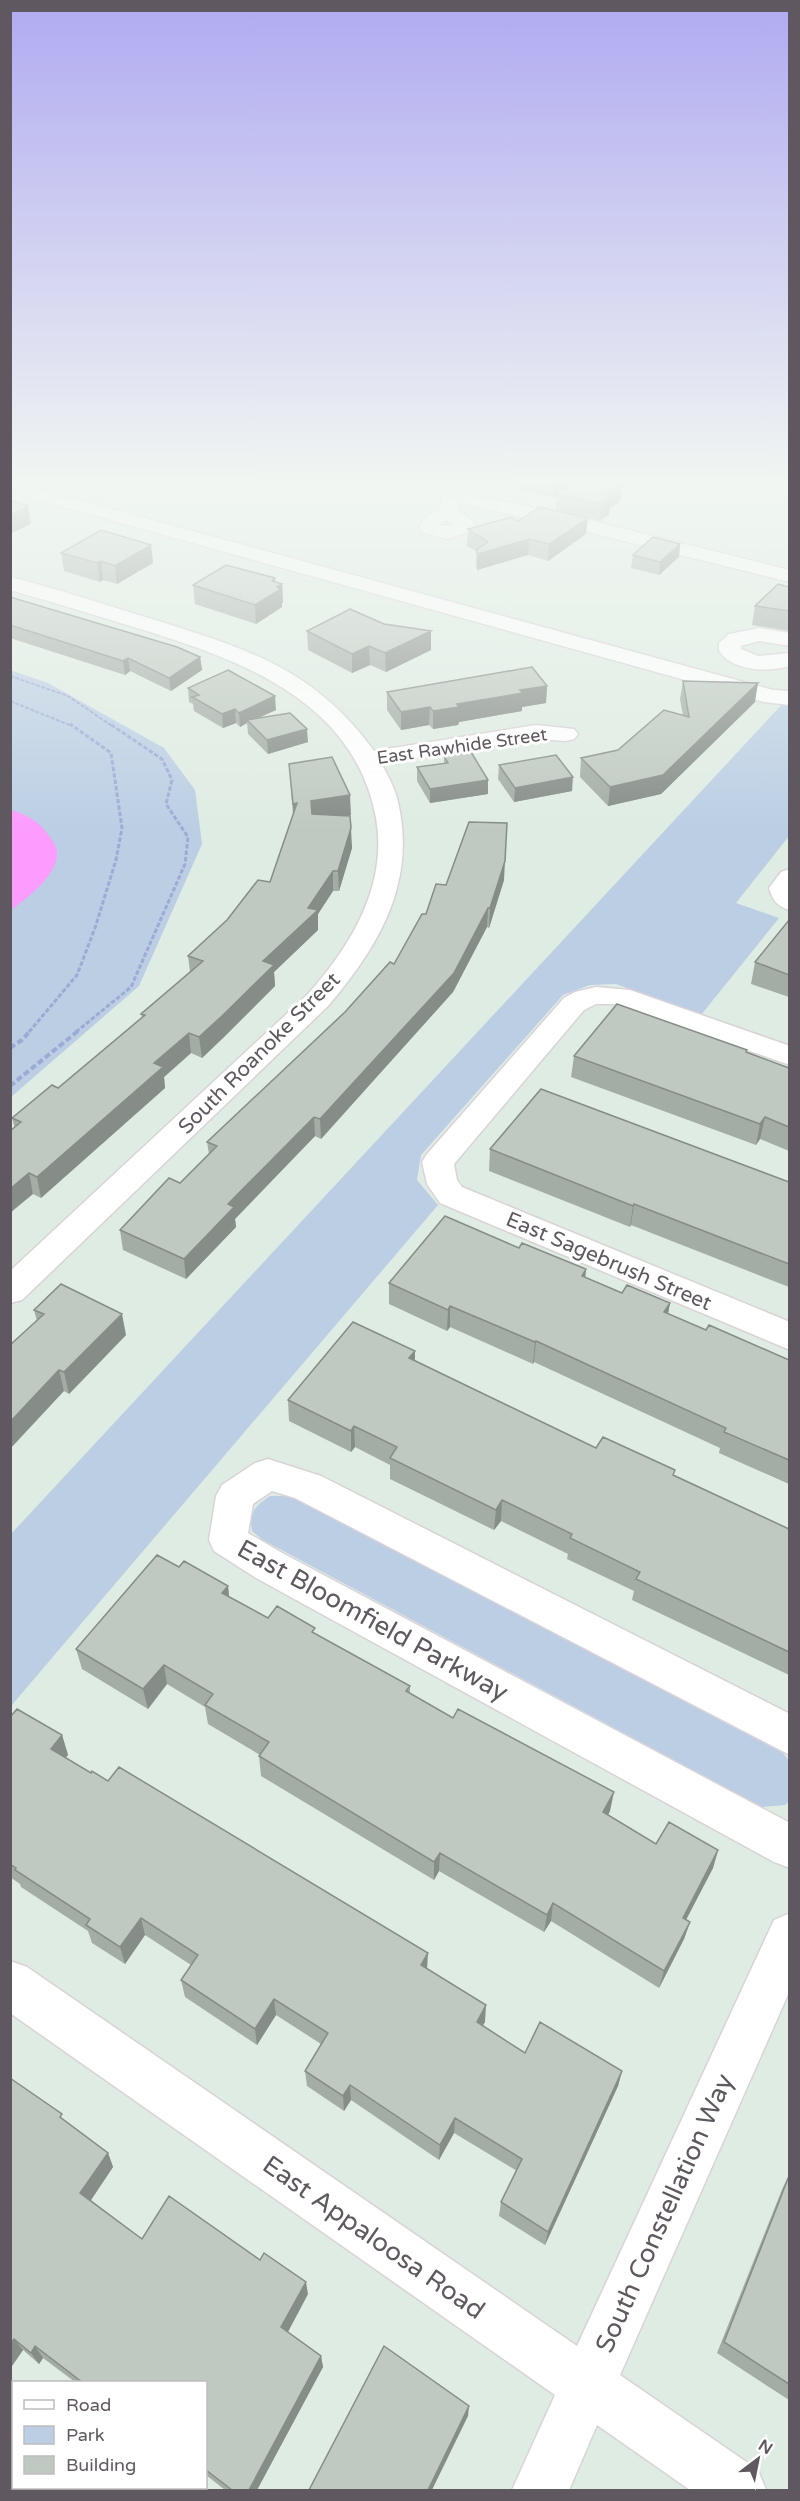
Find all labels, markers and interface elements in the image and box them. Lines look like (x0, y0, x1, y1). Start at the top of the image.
street label: East Rawhide Street (375, 723, 549, 769)
street label: South Roanoke Street (173, 967, 345, 1139)
street label: East Sagebrush Street (502, 1207, 715, 1316)
street label: East Bloomfield Parkway (232, 1533, 514, 1708)
street label: South Constellation Way (589, 2069, 740, 2357)
street label: East Appaloosa Road (257, 2149, 491, 2326)
legend (12, 2381, 207, 2489)
text: Road (66, 2394, 111, 2416)
text: Park (66, 2424, 105, 2446)
north arrow (728, 2429, 788, 2489)
text: N (755, 2435, 776, 2459)
text: Building (66, 2454, 136, 2476)

